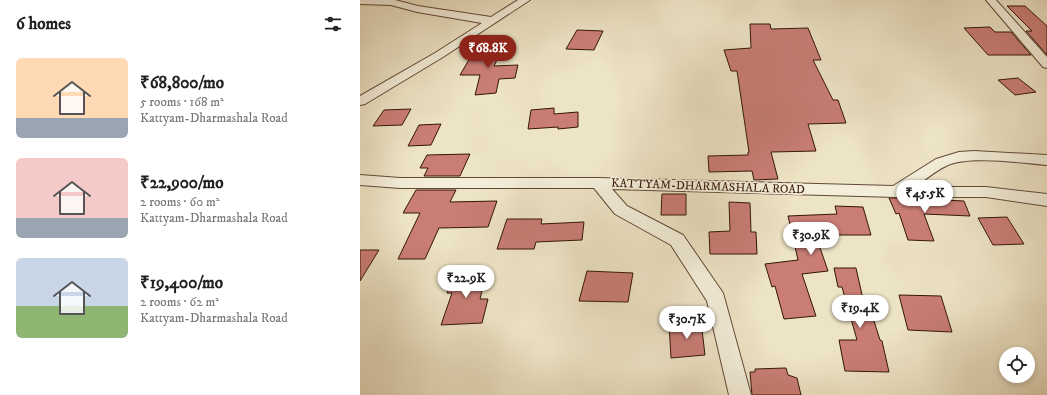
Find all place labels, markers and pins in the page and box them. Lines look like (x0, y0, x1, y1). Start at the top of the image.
pin: ₹68.8K (455, 35, 521, 69)
pin: ₹45.5K (892, 180, 958, 214)
pin: ₹30.9K (778, 222, 844, 256)
pin: ₹22.9K (433, 265, 499, 299)
pin: ₹19.4K (827, 295, 893, 329)
pin: ₹30.7K (654, 306, 720, 340)

